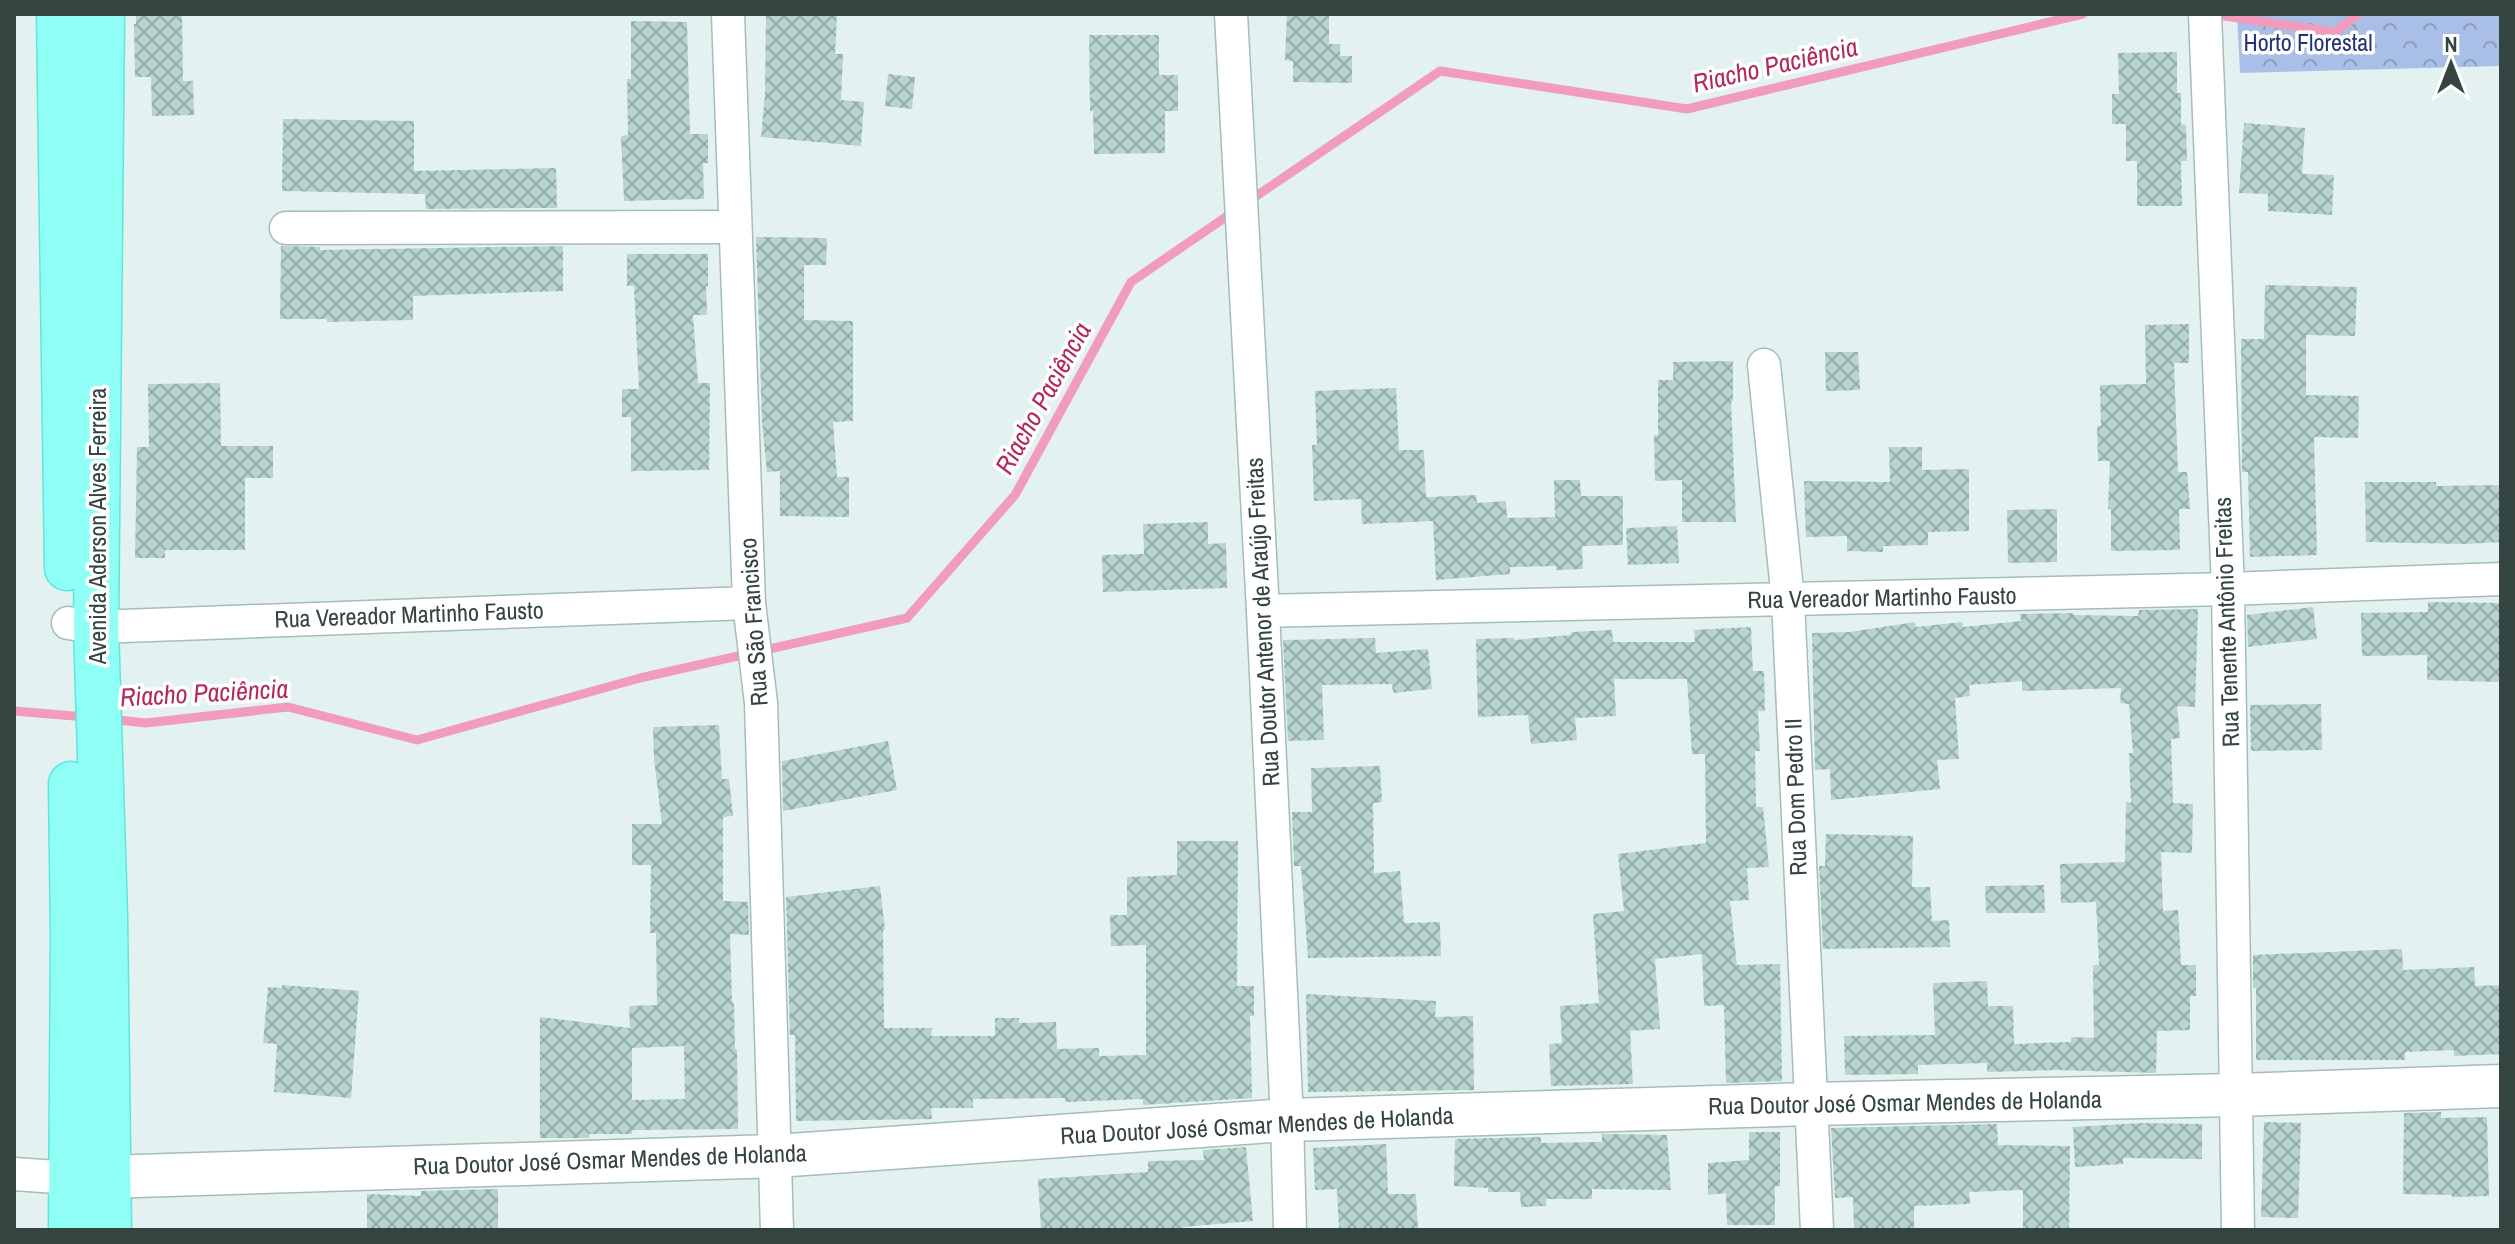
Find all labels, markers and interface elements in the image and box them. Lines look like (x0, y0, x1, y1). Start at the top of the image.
north arrow (2411, 24, 2491, 104)
park label: Horto Florestal (2243, 26, 2373, 58)
water label: Riacho Paciência (1689, 29, 1861, 100)
text: N (2444, 29, 2458, 59)
water label: Riacho Paciência (986, 316, 1099, 480)
street label: Avenida Aderson Alves Ferreira (81, 388, 113, 665)
street label: Rua Doutor Antenor de Araújo Freitas (1237, 457, 1287, 787)
street label: Rua Tenente Antônio Freitas (2206, 496, 2246, 748)
street label: Rua São Francisco (731, 537, 775, 707)
street label: Rua Vereador Martinho Fausto (1747, 579, 2017, 615)
street label: Rua Vereador Martinho Fausto (274, 593, 544, 635)
water label: Riacho Paciência (119, 671, 289, 714)
street label: Rua Dom Pedro II (1776, 718, 1814, 876)
street label: Rua Doutor José Osmar Mendes de Holanda (1708, 1083, 2102, 1121)
street label: Rua Doutor José Osmar Mendes de Holanda (1059, 1099, 1454, 1151)
street label: Rua Doutor José Osmar Mendes de Holanda (413, 1136, 807, 1182)

